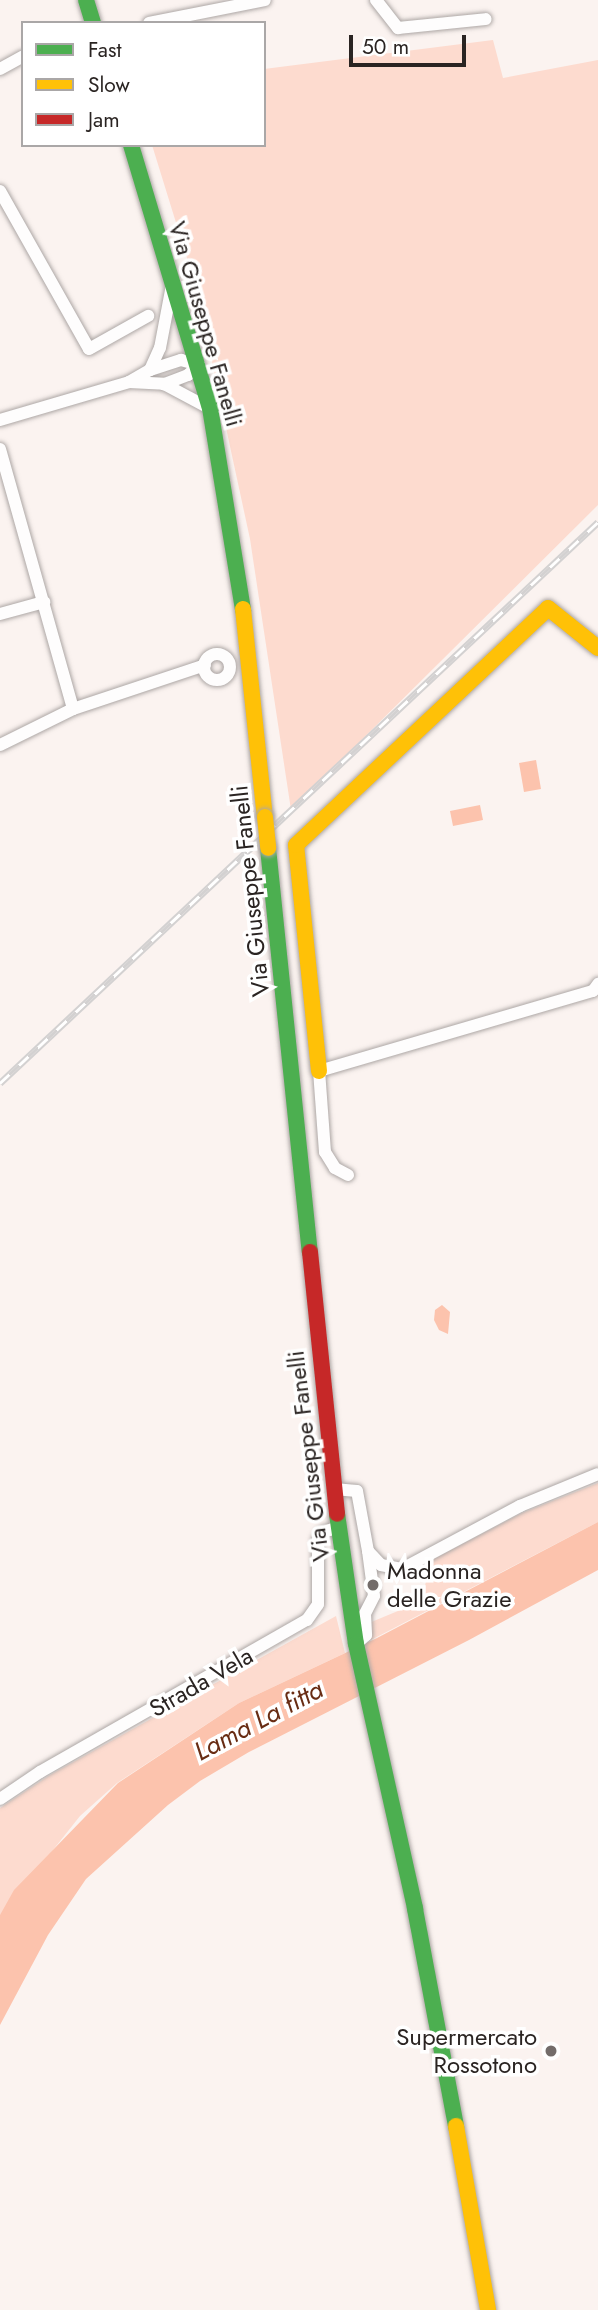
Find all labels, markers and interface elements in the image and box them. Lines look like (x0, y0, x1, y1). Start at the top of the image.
legend (21, 21, 266, 147)
scale bar (353, 21, 470, 65)
text: 50 m (362, 32, 409, 62)
text: Fast (88, 35, 121, 65)
text: Slow (88, 70, 130, 100)
text: Jam (88, 105, 120, 135)
street label: Via Giuseppe Fanelli (163, 218, 249, 430)
street label: Via Giuseppe Fanelli (225, 784, 275, 998)
street label: Via Giuseppe Fanelli (281, 1349, 335, 1563)
place label: Madonna delle Grazie (387, 1557, 512, 1613)
marker: Madonna delle Grazie (365, 1577, 381, 1593)
street label: Strada Vela (144, 1641, 258, 1723)
water label: Lama La fitta (189, 1674, 329, 1768)
place label: Supermercato Rossotono (396, 2023, 537, 2079)
marker: Supermercato Rossotono (543, 2043, 559, 2059)

